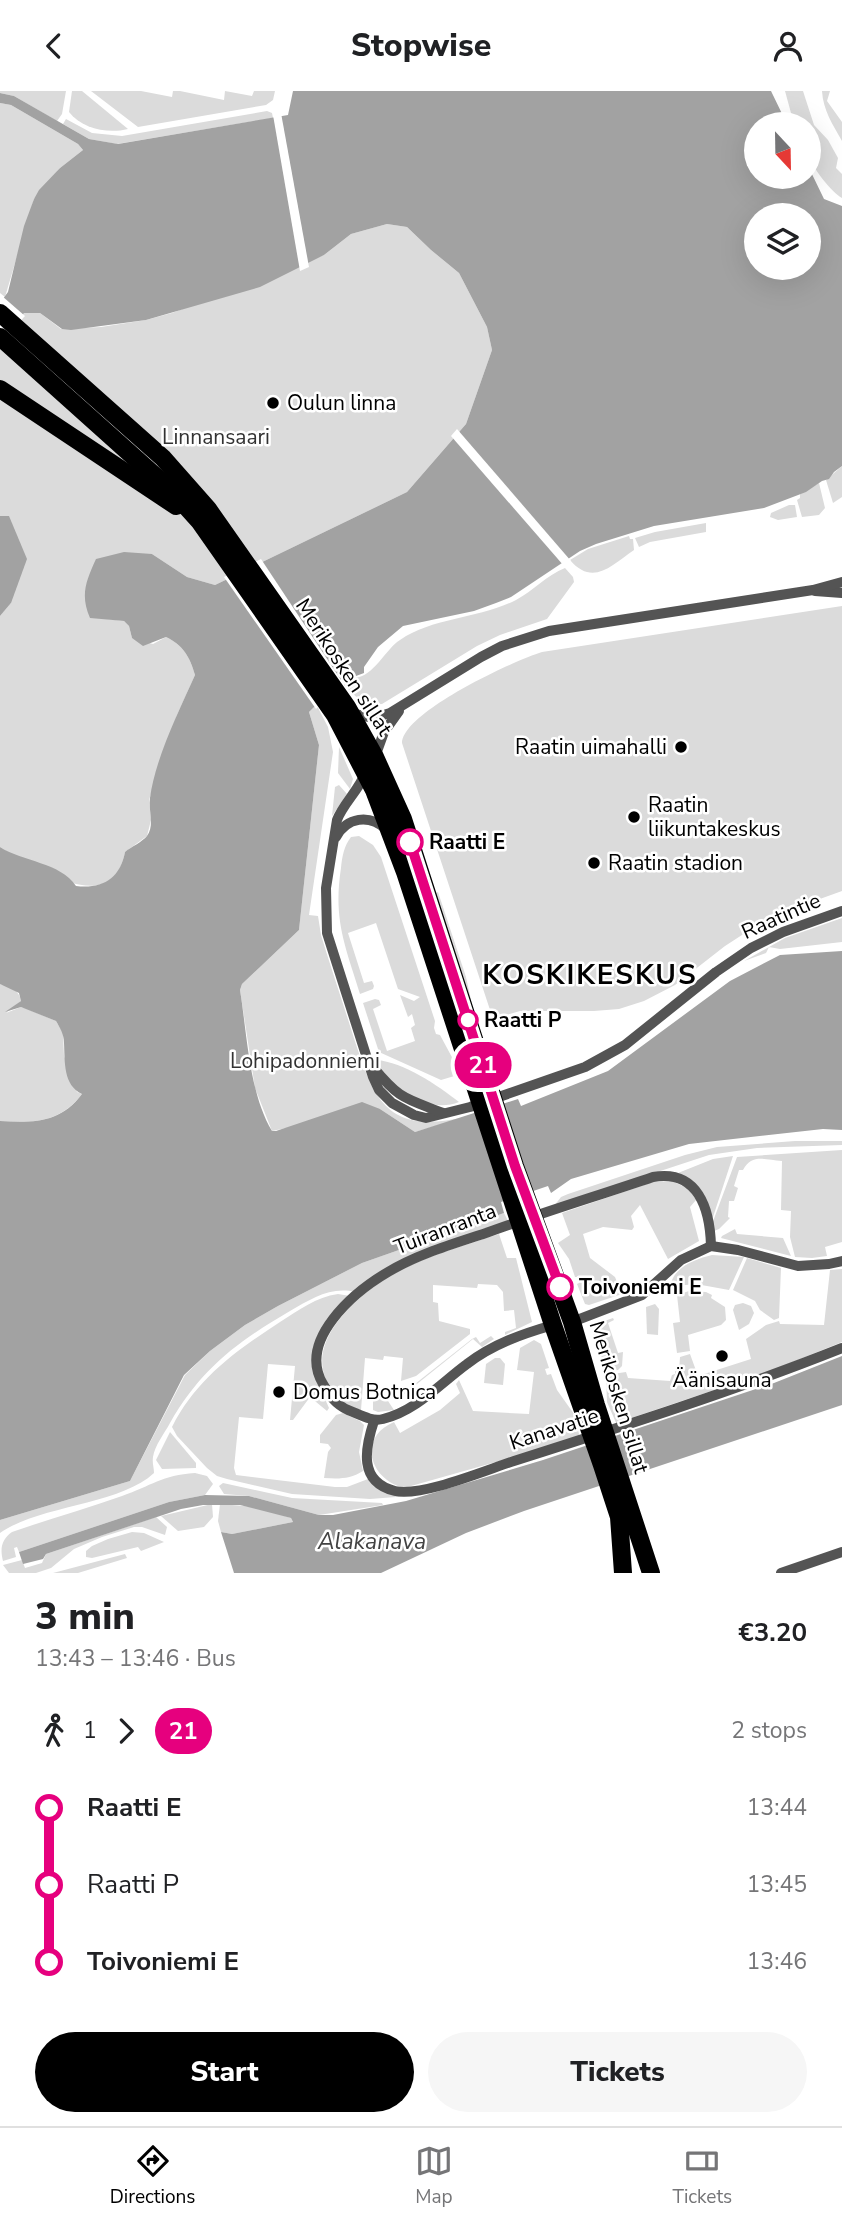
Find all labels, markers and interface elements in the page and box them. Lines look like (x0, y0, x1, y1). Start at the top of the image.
text: Stopwise (351, 24, 491, 67)
icon: back (35, 27, 73, 65)
icon: person (769, 27, 807, 65)
north arrow (744, 112, 821, 189)
map controls (744, 112, 821, 280)
button: layers (744, 203, 821, 280)
place label: Oulun linna (287, 389, 396, 417)
marker: Oulun linna (265, 395, 281, 411)
park label: Linnansaari (162, 423, 270, 451)
street label: Merikosken sillat (289, 593, 399, 741)
place label: Raatin uimahalli (515, 733, 667, 761)
marker: Raatin uimahalli (673, 739, 689, 755)
place label: Raatin liikuntakeskus (648, 791, 781, 843)
marker: Raatin liikuntakeskus (626, 809, 642, 825)
place label: Raatti E (429, 828, 505, 856)
marker: Raatti E (397, 829, 423, 855)
place label: Raatin stadion (608, 849, 743, 877)
marker: Raatin stadion (586, 855, 602, 871)
street label: Raatintie (737, 886, 825, 946)
district label: KOSKIKESKUS (482, 956, 698, 994)
place label: Raatti P (484, 1006, 562, 1034)
marker: Raatti P (458, 1010, 478, 1030)
line badge: 21 (452, 1042, 514, 1088)
park label: Lohipadonniemi (230, 1047, 380, 1075)
text: 21 (469, 1049, 497, 1081)
street label: Tuiranranta (390, 1197, 500, 1261)
place label: Toivoniemi E (579, 1273, 702, 1301)
marker: Toivoniemi E (547, 1274, 573, 1300)
street label: Merikosken sillat (582, 1317, 656, 1477)
marker: Äänisauna (714, 1348, 730, 1364)
place label: Äänisauna (672, 1366, 772, 1394)
place label: Domus Botnica (293, 1378, 436, 1406)
marker: Domus Botnica (271, 1384, 287, 1400)
street label: Kanavatie (506, 1401, 602, 1457)
water label: Alakanava (317, 1526, 426, 1557)
text: 3 min (35, 1591, 135, 1642)
text: €3.20 (738, 1615, 807, 1650)
text: 13:43 – 13:46 · Bus (35, 1643, 236, 1674)
icon: walk (35, 1712, 73, 1750)
icon: forward (107, 1712, 145, 1750)
text: 1 (83, 1715, 97, 1746)
text: 21 (169, 1715, 198, 1747)
text: 2 stops (731, 1715, 807, 1746)
text: Raatti E (87, 1790, 182, 1825)
text: 13:44 (747, 1792, 807, 1823)
text: Raatti P (87, 1867, 179, 1902)
text: 13:45 (747, 1869, 807, 1900)
text: Toivoniemi E (87, 1944, 239, 1979)
text: 13:46 (747, 1946, 807, 1977)
button: Start (35, 2032, 414, 2112)
button: Tickets (428, 2032, 807, 2112)
tab: Directions (110, 2142, 195, 2210)
tab: Map (415, 2142, 453, 2210)
tab: Tickets (672, 2142, 732, 2210)

